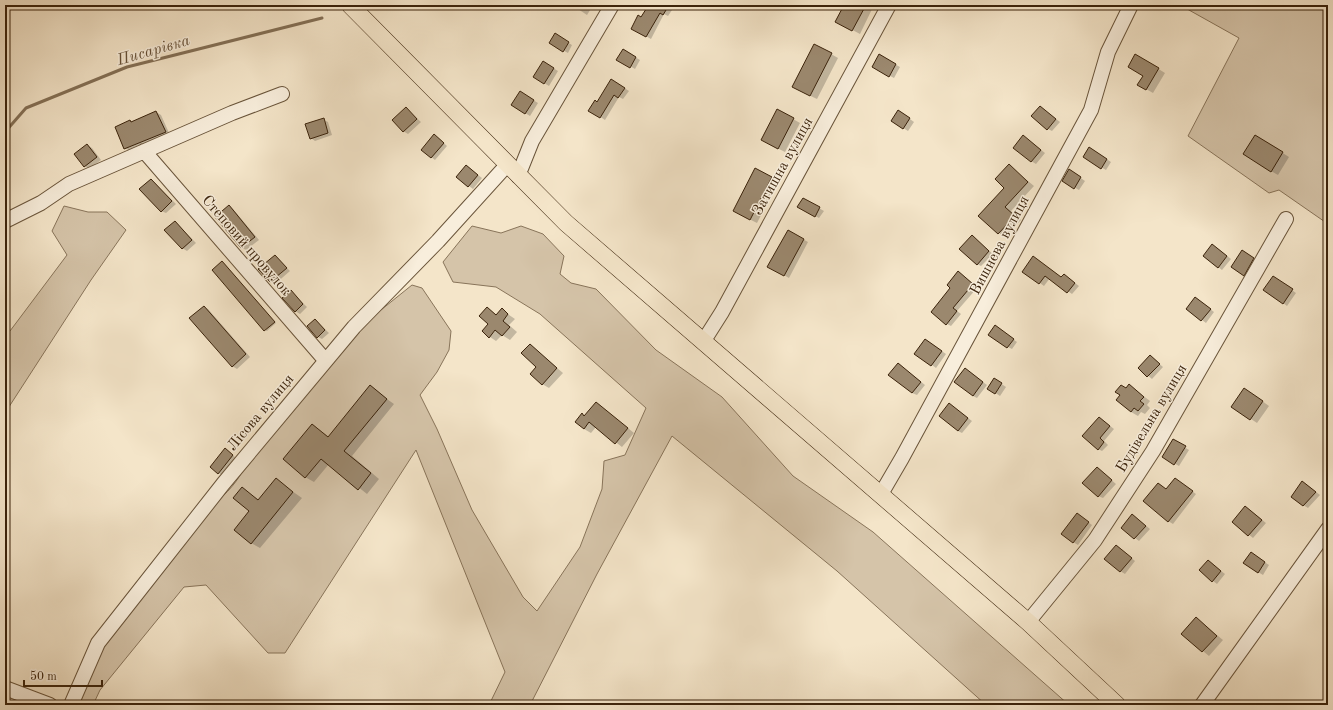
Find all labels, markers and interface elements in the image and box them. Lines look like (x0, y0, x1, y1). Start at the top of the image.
water label: Писарівка (114, 33, 192, 69)
street label: Затишна вулиця (750, 115, 816, 218)
street label: Степовий провулок (198, 193, 294, 299)
street label: Вишнева вулиця (968, 194, 1033, 298)
street label: Будівельна вулиця (1114, 362, 1190, 475)
street label: Лісова вулиця (225, 372, 297, 454)
scale bar (24, 662, 102, 688)
text: 50 m (30, 670, 57, 683)

